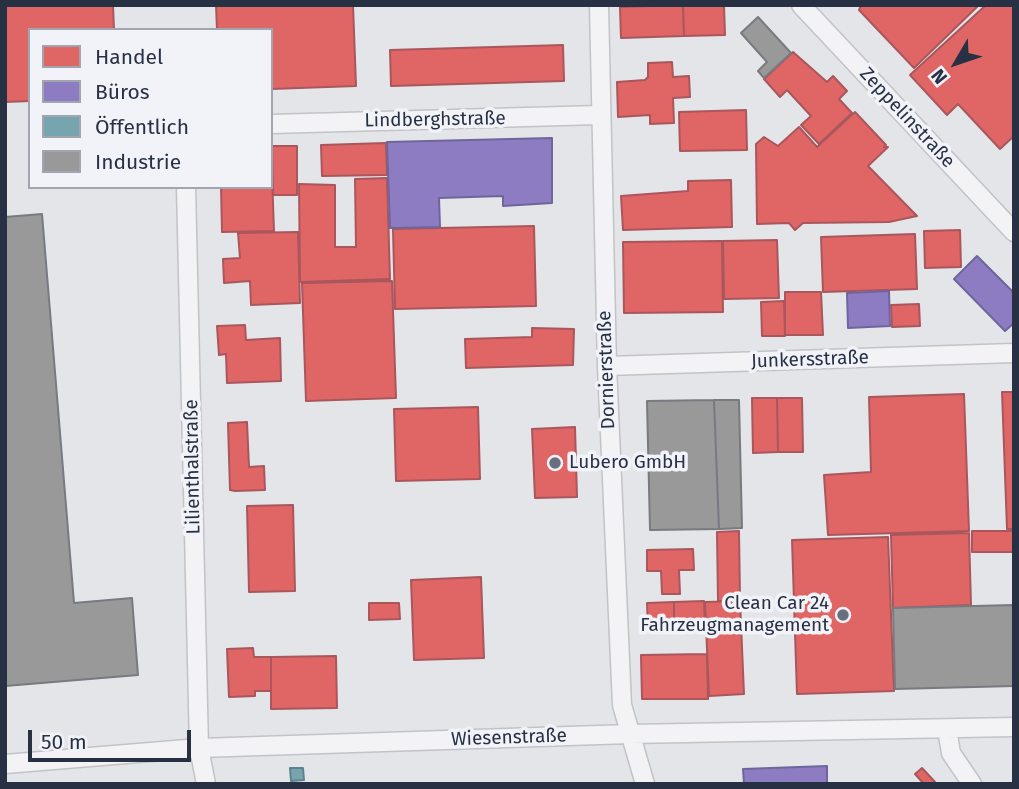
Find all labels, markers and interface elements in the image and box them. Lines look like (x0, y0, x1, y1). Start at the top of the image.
legend (28, 28, 273, 189)
north arrow (921, 28, 991, 98)
text: Handel (95, 44, 163, 70)
street label: Zeppelinstraße (855, 63, 959, 173)
text: N (926, 64, 952, 89)
text: Büros (95, 79, 150, 105)
street label: Lindberghstraße (364, 107, 506, 133)
text: Öffentlich (95, 114, 189, 140)
text: Industrie (95, 149, 181, 175)
street label: Dornierstraße (594, 310, 620, 430)
street label: Junkersstraße (751, 347, 869, 373)
street label: Lilienthalstraße (180, 399, 206, 535)
place label: Lubero GmbH (569, 452, 686, 474)
marker: Lubero GmbH (547, 455, 563, 471)
place label: Clean Car 24 Fahrzeugmanagement (640, 593, 829, 637)
marker: Clean Car 24 Fahrzeugmanagement (835, 607, 851, 623)
scale bar (32, 716, 194, 760)
street label: Wiesenstraße (451, 725, 567, 751)
text: 50 m (41, 729, 87, 755)

